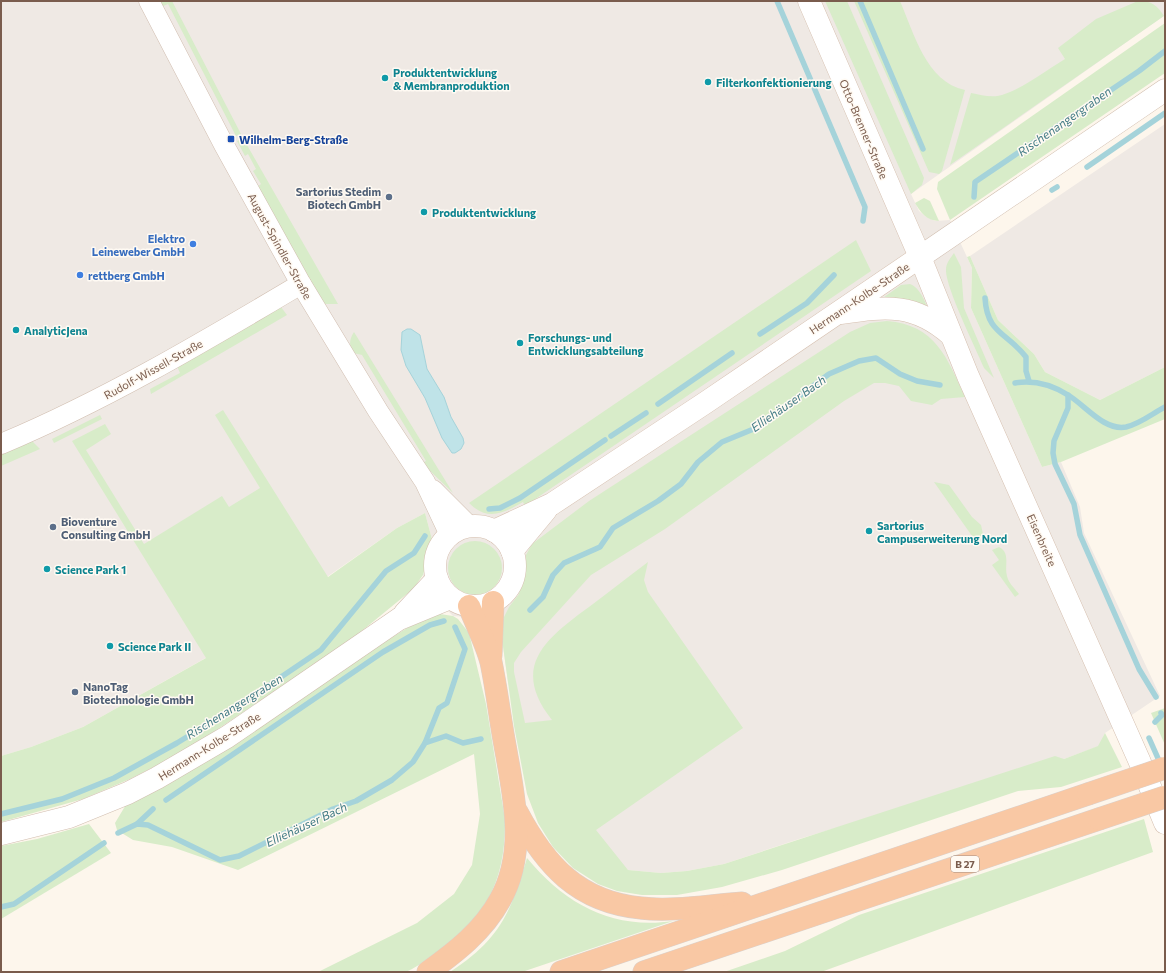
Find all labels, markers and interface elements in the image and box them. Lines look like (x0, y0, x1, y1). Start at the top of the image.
place label: Produktentwicklung & Membranproduktion (393, 66, 510, 92)
marker: Produktentwicklung & Membranproduktion (380, 73, 390, 83)
place label: Filterkonfektionierung (716, 76, 831, 89)
marker: Filterkonfektionierung (703, 77, 713, 87)
street label: Otto-Brenner-Straße (837, 77, 891, 181)
water label: Rischenangergraben (1015, 83, 1114, 159)
place label: Wilhelm-Berg-Straße (239, 133, 348, 146)
marker: Wilhelm-Berg-Straße (226, 134, 236, 144)
place label: Sartorius Stedim Biotech GmbH (296, 185, 381, 211)
street label: August-Spindler-Straße (245, 191, 315, 301)
marker: Sartorius Stedim Biotech GmbH (384, 192, 394, 202)
place label: Produktentwicklung (432, 206, 536, 219)
marker: Produktentwicklung (419, 207, 429, 217)
place label: Elektro Leineweber GmbH (92, 232, 185, 258)
marker: Elektro Leineweber GmbH (188, 239, 198, 249)
street label: Hermann-Kolbe-Straße (807, 260, 912, 336)
place label: rettberg GmbH (88, 269, 165, 282)
marker: rettberg GmbH (75, 270, 85, 280)
place label: AnalyticJena (24, 324, 88, 338)
marker: AnalyticJena (11, 325, 21, 335)
place label: Forschungs- und Entwicklungsabteilung (528, 331, 644, 357)
street label: Rudolf-Wissell-Straße (101, 336, 205, 402)
marker: Forschungs- und Entwicklungsabteilung (515, 338, 525, 348)
water label: Elliehäuser Bach (748, 372, 828, 434)
street label: Eisenbreite (1025, 512, 1059, 568)
place label: Bioventure Consulting GmbH (61, 515, 150, 541)
place label: Sartorius Campuserweiterung Nord (877, 519, 1007, 545)
marker: Bioventure Consulting GmbH (48, 522, 58, 532)
marker: Sartorius Campuserweiterung Nord (864, 526, 874, 536)
place label: Science Park 1 (55, 563, 126, 576)
marker: Science Park 1 (42, 564, 52, 574)
place label: Science Park II (118, 640, 191, 653)
marker: Science Park II (105, 641, 115, 651)
water label: Rischenangergraben (183, 671, 285, 741)
place label: NanoTag Biotechnologie GmbH (83, 680, 194, 706)
marker: NanoTag Biotechnologie GmbH (70, 687, 80, 697)
street label: Hermann-Kolbe-Straße (156, 709, 263, 783)
water label: Elliehäuser Bach (263, 799, 349, 849)
road number: B 27 (951, 856, 979, 872)

